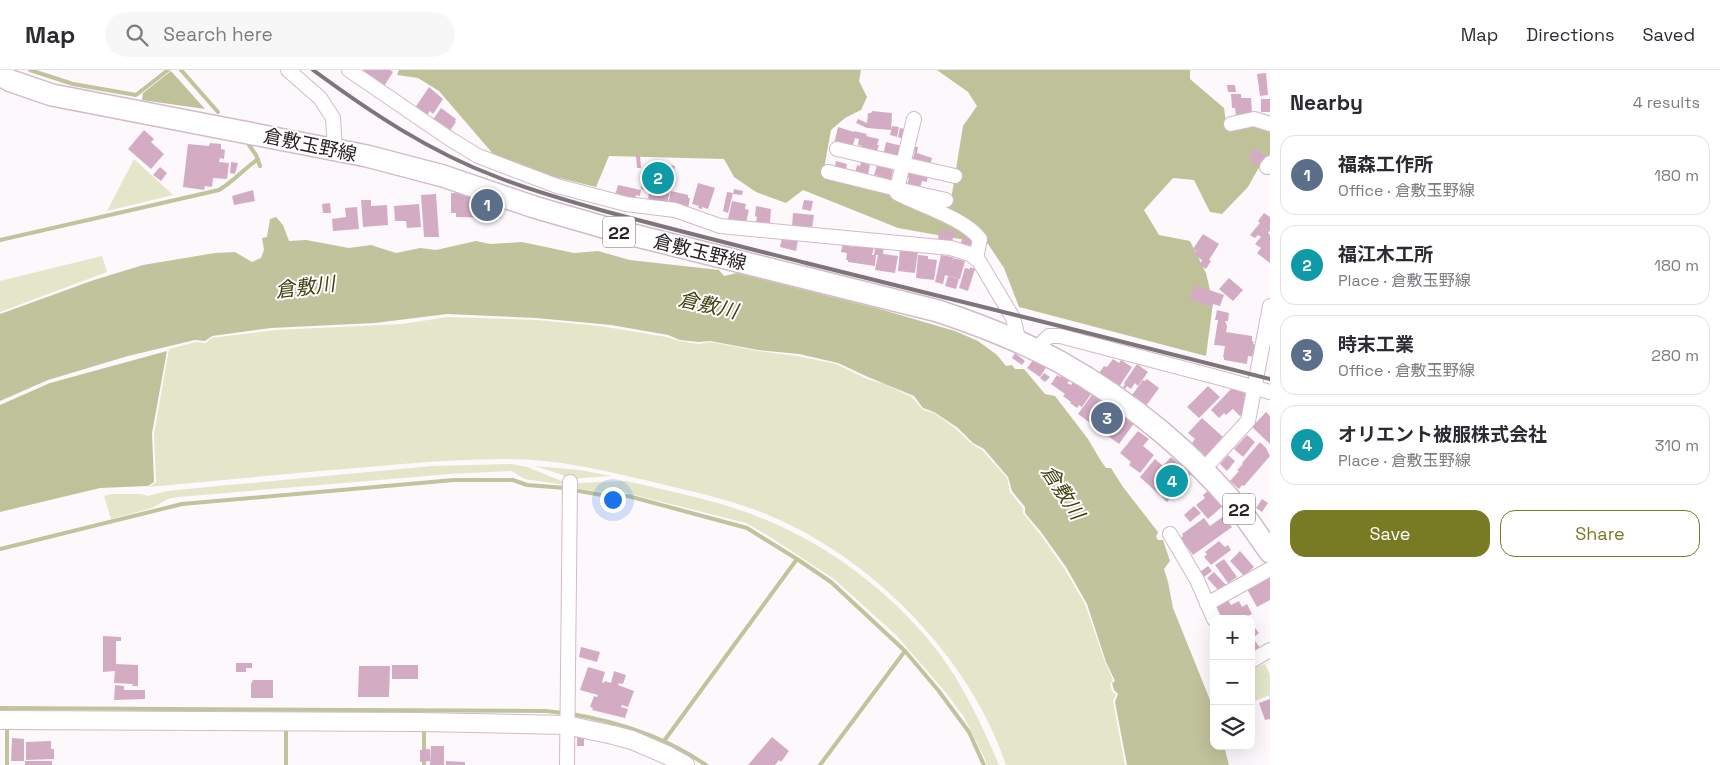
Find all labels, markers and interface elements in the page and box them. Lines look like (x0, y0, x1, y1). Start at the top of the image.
search box (105, 12, 455, 57)
text: Map (25, 19, 75, 50)
icon: search (123, 21, 151, 49)
text: Search here (163, 22, 273, 47)
text: Map (1461, 23, 1498, 46)
text: Directions (1526, 23, 1615, 46)
text: Saved (1643, 23, 1695, 46)
text: Nearby (1290, 89, 1363, 116)
text: 4 results (1633, 92, 1700, 113)
street label: 倉敷玉野線 (261, 123, 359, 167)
text: 福森工作所 (1338, 152, 1433, 177)
pin: 2 (642, 159, 674, 197)
text: 1 (1303, 165, 1311, 186)
text: 180 m (1654, 165, 1699, 186)
text: Office · 倉敷玉野線 (1338, 180, 1475, 201)
pin: 1 (471, 186, 503, 224)
road number: 22 (603, 216, 635, 248)
street label: 倉敷玉野線 (651, 228, 749, 276)
text: 福江木工所 (1338, 242, 1433, 267)
text: 2 (1302, 255, 1312, 276)
text: 180 m (1654, 255, 1699, 276)
water label: 倉敷川 (274, 270, 338, 304)
text: Place · 倉敷玉野線 (1338, 270, 1471, 291)
water label: 倉敷川 (676, 286, 742, 325)
text: 時末工業 (1338, 332, 1414, 357)
text: 3 (1302, 345, 1312, 366)
text: 280 m (1651, 345, 1699, 366)
text: Office · 倉敷玉野線 (1338, 360, 1475, 381)
pin: 3 (1091, 399, 1123, 437)
text: オリエント被服株式会社 (1338, 422, 1547, 447)
text: 4 (1302, 435, 1312, 456)
text: 310 m (1655, 435, 1699, 456)
text: Place · 倉敷玉野線 (1338, 450, 1471, 471)
water label: 倉敷川 (1036, 460, 1091, 526)
pin: 4 (1156, 462, 1188, 500)
your location (600, 487, 626, 513)
road number: 22 (1223, 494, 1255, 524)
button: Save (1290, 510, 1490, 557)
button: Share (1500, 510, 1700, 557)
map controls (1210, 615, 1255, 750)
button: + (1210, 615, 1255, 660)
button: − (1210, 660, 1255, 705)
button: layers (1210, 705, 1255, 750)

